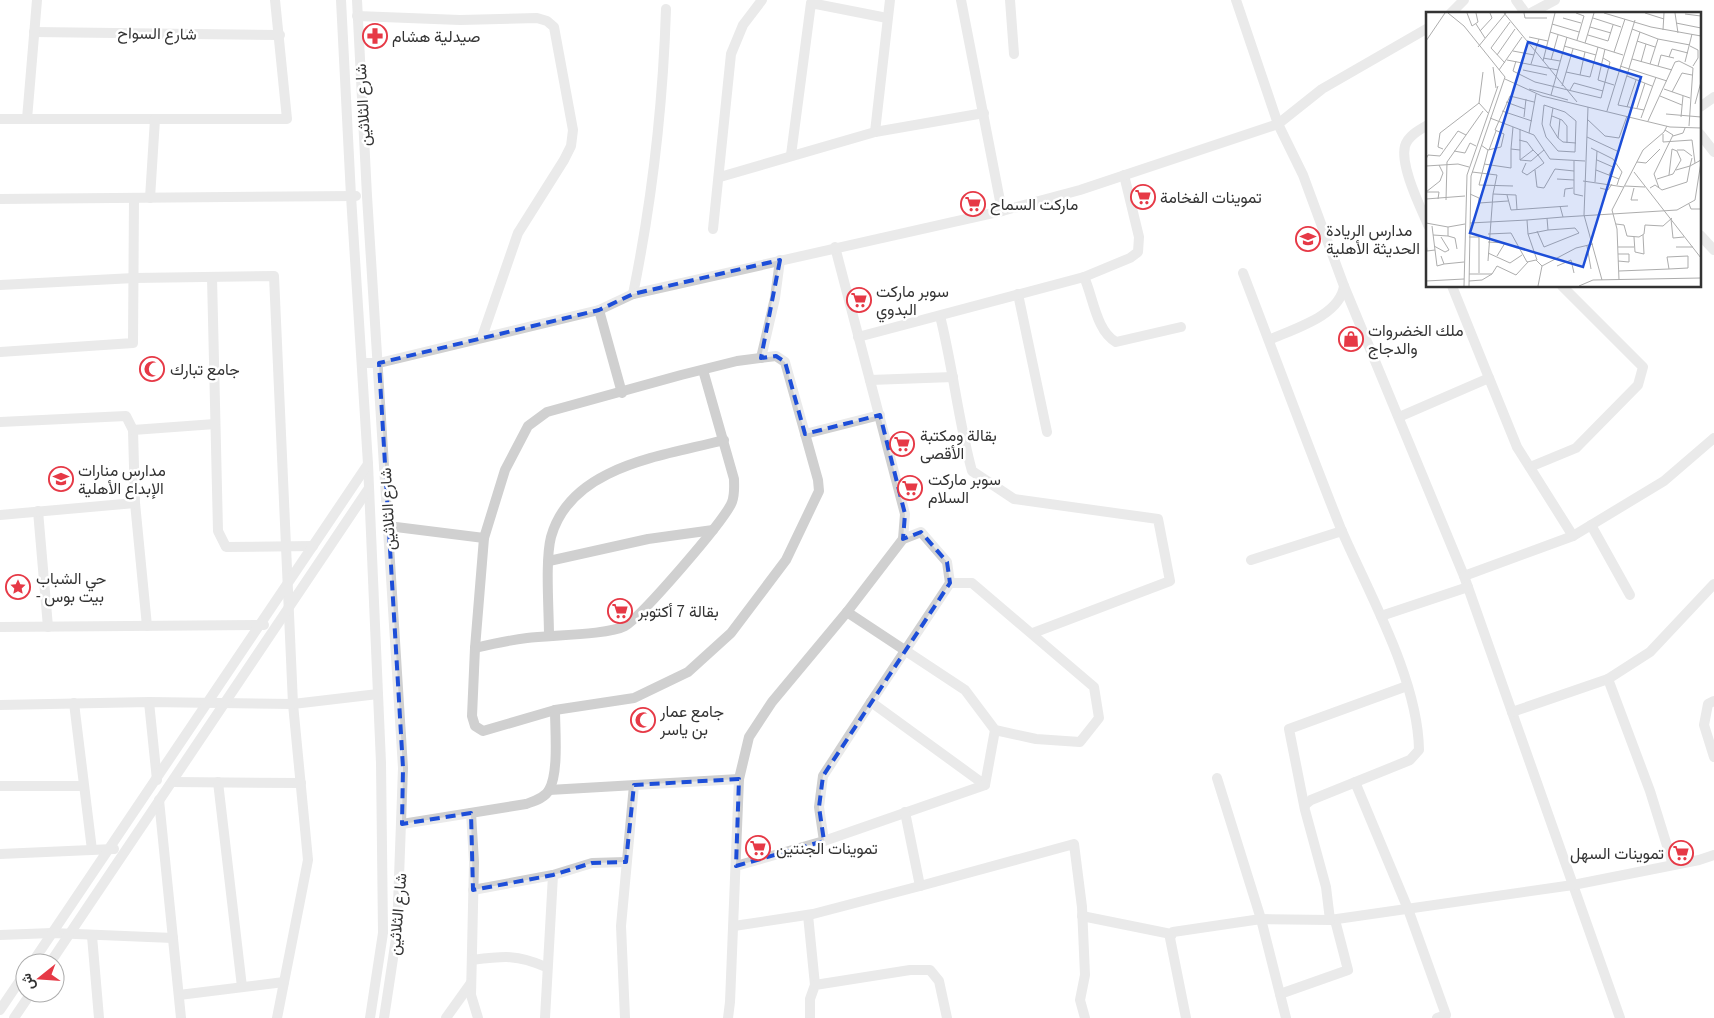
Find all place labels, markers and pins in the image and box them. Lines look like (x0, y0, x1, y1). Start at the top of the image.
pharmacy icon: صيدلية هشام (362, 23, 388, 49)
place label: صيدلية هشام (392, 27, 480, 47)
supermarket icon: تموينات الفخامة (1130, 184, 1156, 210)
place label: تموينات الفخامة (1160, 188, 1262, 208)
supermarket icon: ماركت السماح (960, 191, 986, 217)
place label: ماركت السماح (990, 195, 1078, 216)
place label: مدارس الريادة الحديثة الأهلية (1326, 221, 1420, 258)
school or university icon: مدارس الريادة الحديثة الأهلية (1295, 226, 1321, 252)
place label: سوبر ماركت البدوي (876, 282, 949, 323)
supermarket icon: سوبر ماركت البدوي (846, 287, 872, 313)
place label: ملك الخضروات والدجاج (1368, 321, 1464, 360)
shop icon: ملك الخضروات والدجاج (1338, 326, 1364, 352)
mosque icon: جامع تبارك (139, 356, 165, 382)
place label: جامع تبارك (170, 360, 240, 381)
place label: بقالة ومكتبة الأقصى (920, 426, 997, 464)
supermarket icon: بقالة ومكتبة الأقصى (889, 431, 915, 457)
place label: مدارس منارات الإبداع الأهلية (78, 461, 166, 500)
school or university icon: مدارس منارات الإبداع الأهلية (48, 466, 74, 492)
place label: سوبر ماركت السلام (928, 470, 1001, 508)
supermarket icon: سوبر ماركت السلام (897, 475, 923, 501)
place label: حي الشباب - بيت بوس (36, 569, 107, 607)
place icon: حي الشباب - بيت بوس (5, 574, 31, 600)
supermarket icon: بقالة 7 أكتوبر (607, 598, 633, 624)
place label: بقالة 7 أكتوبر (637, 602, 719, 622)
place label: جامع عمار بن ياسر (659, 702, 724, 740)
mosque icon: جامع عمار بن ياسر (630, 707, 656, 733)
supermarket icon: تموينات الجنتين (745, 835, 771, 861)
place label: تموينات الجنتين (776, 839, 878, 859)
supermarket icon: تموينات السهل (1668, 840, 1694, 866)
place label: تموينات السهل (1570, 844, 1664, 864)

